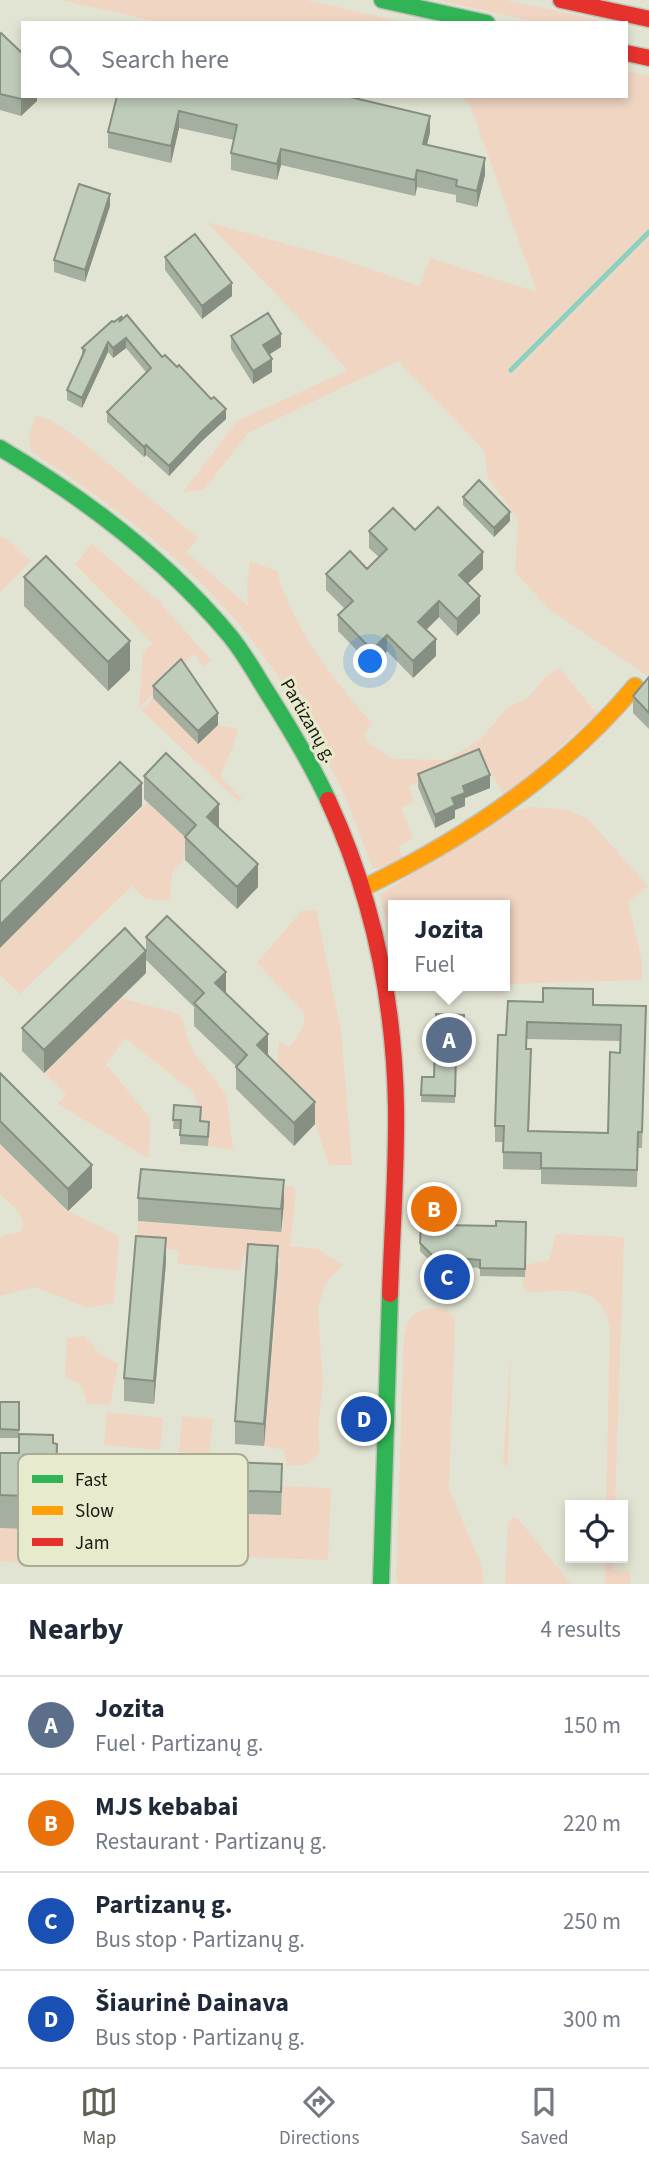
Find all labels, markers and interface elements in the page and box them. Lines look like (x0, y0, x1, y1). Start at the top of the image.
search box (21, 21, 628, 98)
icon: search (45, 41, 83, 79)
text: Search here (101, 41, 229, 78)
your location (353, 644, 387, 678)
street label: Partizanų g. (273, 674, 343, 768)
popup (388, 900, 510, 991)
text: Jozita (414, 911, 484, 948)
text: Fuel (414, 948, 455, 981)
pin: A (426, 1014, 472, 1066)
pin: B (411, 1183, 457, 1235)
pin: C (424, 1251, 470, 1303)
pin: D (341, 1393, 387, 1445)
legend (18, 1454, 248, 1566)
text: Fast (75, 1467, 108, 1494)
text: Slow (75, 1498, 114, 1525)
map controls (565, 1500, 628, 1563)
button: locate (565, 1500, 628, 1563)
text: Jam (75, 1530, 109, 1557)
text: Nearby (28, 1608, 123, 1651)
text: 4 results (541, 1613, 621, 1646)
text: Jozita (95, 1690, 165, 1727)
text: A (44, 1709, 58, 1742)
text: 150 m (563, 1709, 621, 1742)
text: Fuel · Partizanų g. (95, 1727, 264, 1760)
text: MJS kebabai (95, 1788, 239, 1825)
text: B (44, 1807, 58, 1840)
text: 220 m (563, 1807, 621, 1840)
text: Restaurant · Partizanų g. (95, 1825, 327, 1858)
text: Partizanų g. (95, 1886, 233, 1923)
text: C (44, 1905, 58, 1938)
text: 250 m (563, 1905, 621, 1938)
text: Bus stop · Partizanų g. (95, 1923, 305, 1956)
text: Šiaurinė Dainava (95, 1984, 289, 2021)
text: D (44, 2003, 58, 2036)
text: 300 m (563, 2003, 621, 2036)
text: Bus stop · Partizanų g. (95, 2021, 305, 2054)
tab: Map (80, 2083, 118, 2152)
tab: Directions (279, 2083, 359, 2152)
tab: Saved (520, 2083, 569, 2152)

